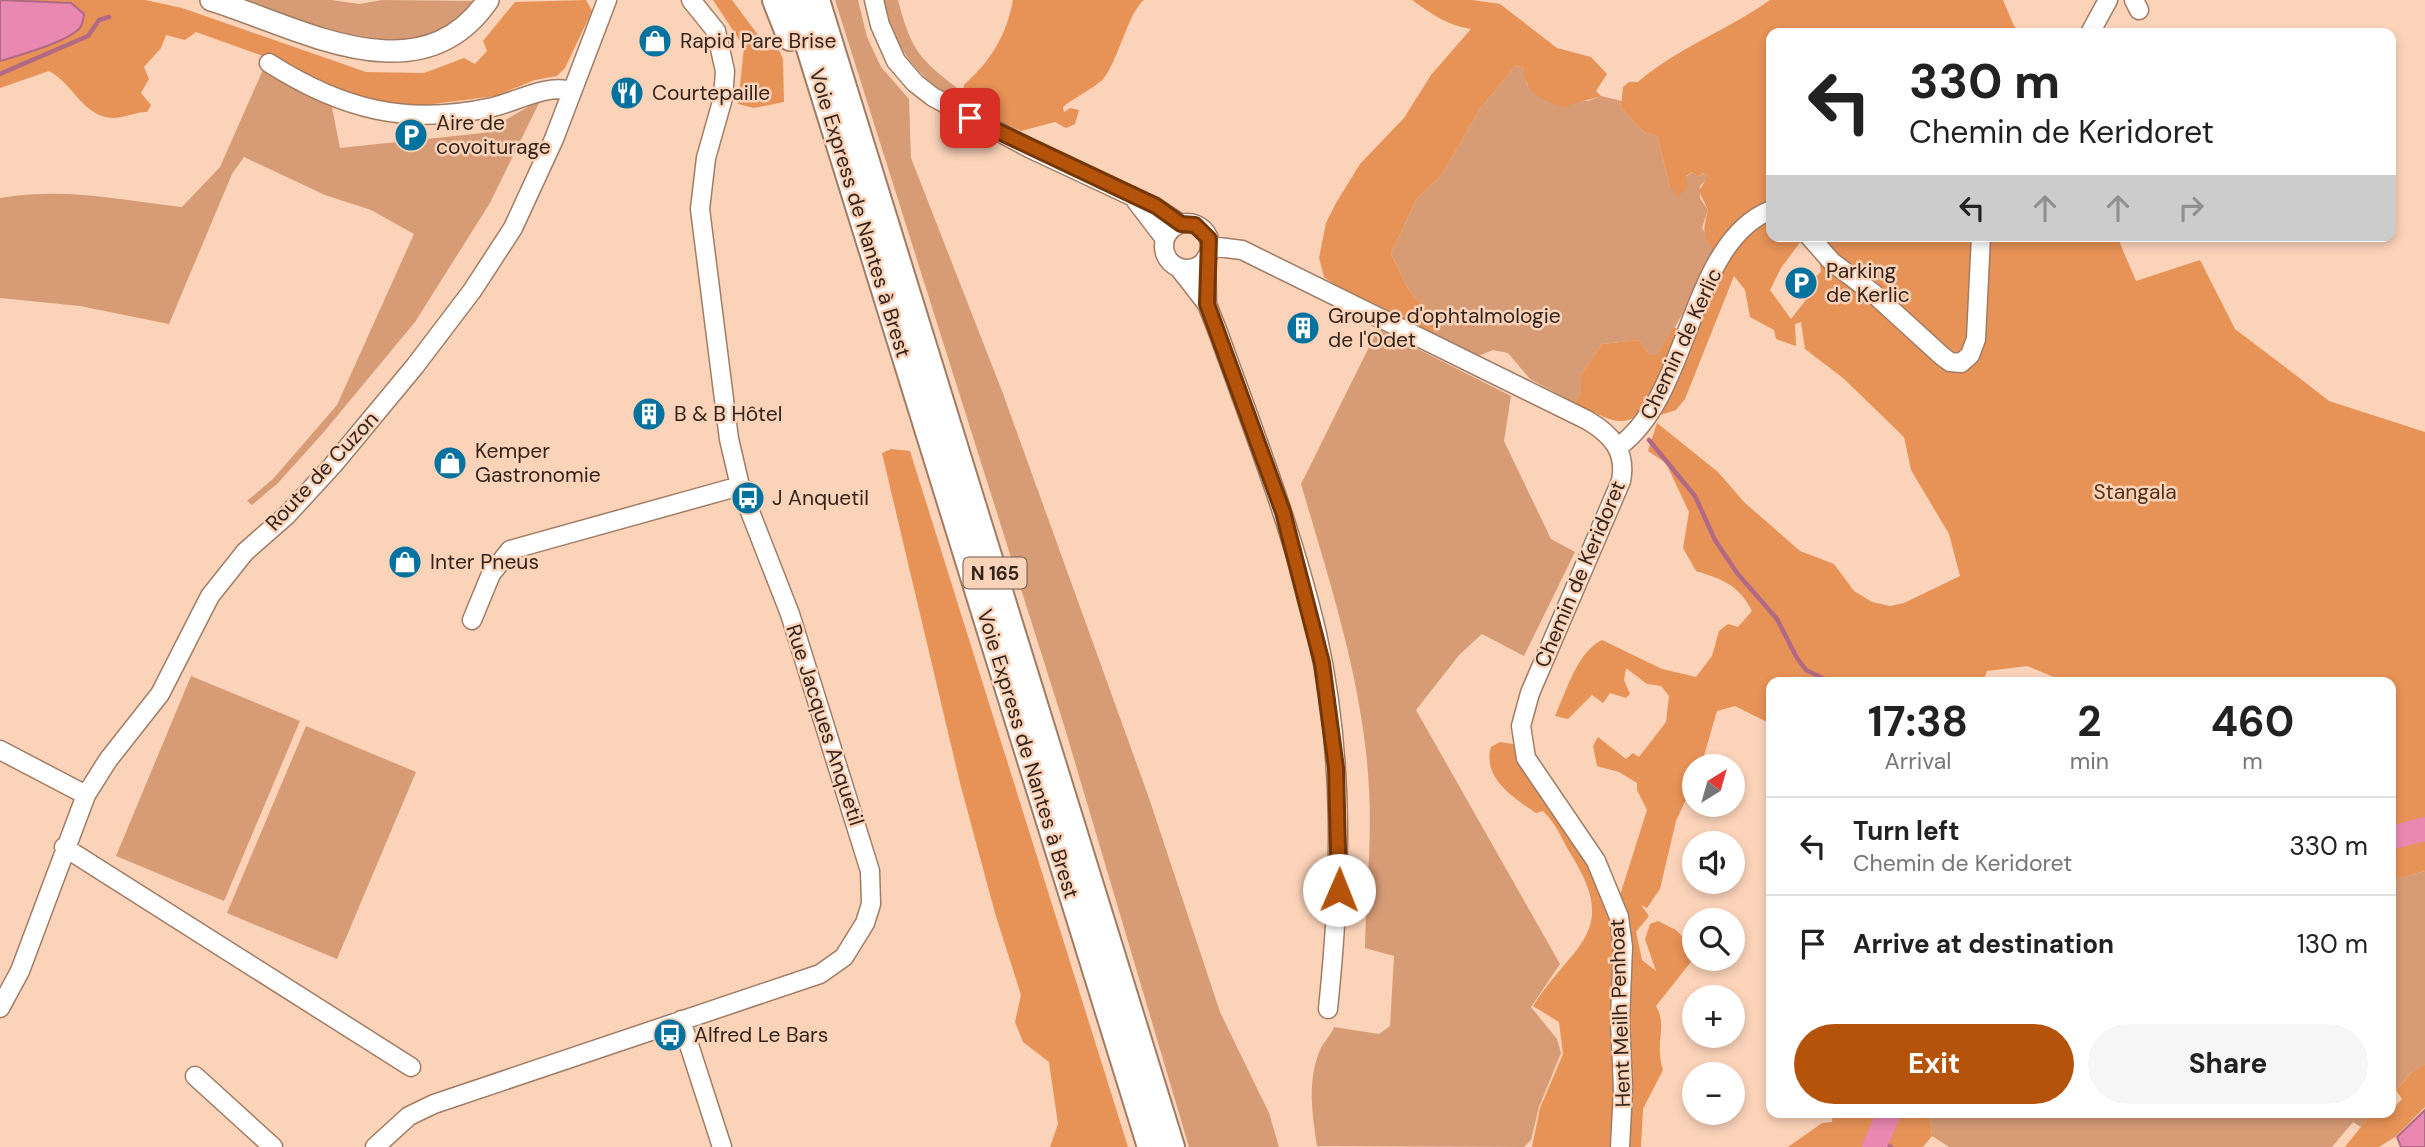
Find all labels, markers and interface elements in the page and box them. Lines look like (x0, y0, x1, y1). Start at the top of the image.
shop icon: Rapid Pare Brise (636, 22, 674, 60)
place label: Rapid Pare Brise (680, 27, 837, 55)
text: 330 m (1909, 49, 2060, 113)
icon: left (1794, 56, 1885, 147)
street label: Voie Express de Nantes à Brest (803, 65, 917, 361)
restaurant icon: Courtepaille (608, 74, 646, 112)
place label: Courtepaille (652, 79, 770, 107)
pin (940, 88, 1000, 148)
icon: arrive (951, 99, 989, 137)
place label: Aire de covoiturage (436, 109, 551, 161)
text: Chemin de Keridoret (1909, 111, 2214, 153)
parking icon: Aire de covoiturage (392, 116, 430, 154)
icon: left (1953, 189, 1991, 227)
icon: ahead (2026, 189, 2064, 227)
icon: ahead (2099, 189, 2137, 227)
icon: right (2172, 189, 2210, 227)
place label: Parking de Kerlic (1826, 257, 1910, 309)
street label: Chemin de Kerlic (1634, 264, 1728, 424)
parking icon: Parking de Kerlic (1782, 264, 1820, 302)
place label: Groupe d'ophtalmologie de l'Odet (1328, 302, 1561, 354)
building icon: Groupe d'ophtalmologie de l'Odet (1284, 309, 1322, 347)
building icon: B & B Hôtel (630, 395, 668, 433)
place label: B & B Hôtel (674, 400, 782, 428)
street label: Route de Cuzon (259, 405, 385, 537)
place label: Kemper Gastronomie (475, 437, 601, 489)
shop icon: Kemper Gastronomie (431, 444, 469, 482)
street label: Chemin de Keridoret (1528, 476, 1632, 672)
park label: Stangala (2093, 478, 2177, 506)
bus stop icon: J Anquetil (729, 479, 767, 517)
place label: J Anquetil (772, 484, 869, 512)
shop icon: Inter Pneus (386, 543, 424, 581)
place label: Inter Pneus (430, 548, 539, 576)
road number: N 165 (964, 558, 1026, 588)
street label: Voie Express de Nantes à Brest (971, 606, 1085, 902)
street label: Rue Jacques Anquetil (779, 621, 871, 829)
text: 17:38 (1868, 694, 1968, 749)
text: 2 (2077, 694, 2102, 749)
text: 460 (2211, 694, 2294, 749)
text: Arrival (1884, 746, 1951, 776)
text: min (2070, 746, 2109, 776)
text: m (2242, 746, 2263, 776)
north arrow (1682, 754, 1745, 817)
map controls (1682, 754, 1745, 1125)
text: Turn left (1853, 814, 1960, 848)
icon: left (1794, 827, 1832, 865)
text: 330 m (2289, 829, 2368, 863)
button: sound (1682, 831, 1745, 894)
text: Chemin de Keridoret (1853, 848, 2072, 878)
position arrow (1302, 853, 1376, 927)
button: search (1682, 908, 1745, 971)
street label: Hent Meilh Penhoat (1603, 918, 1637, 1108)
icon: arrive (1794, 925, 1832, 963)
text: Arrive at destination (1853, 927, 2114, 961)
text: 130 m (2297, 927, 2368, 961)
button: + (1682, 985, 1745, 1048)
bus stop icon: Alfred Le Bars (651, 1016, 689, 1054)
place label: Alfred Le Bars (694, 1021, 828, 1049)
button: Exit (1794, 1024, 2074, 1104)
button: Share (2088, 1024, 2368, 1104)
button: − (1682, 1062, 1745, 1125)

